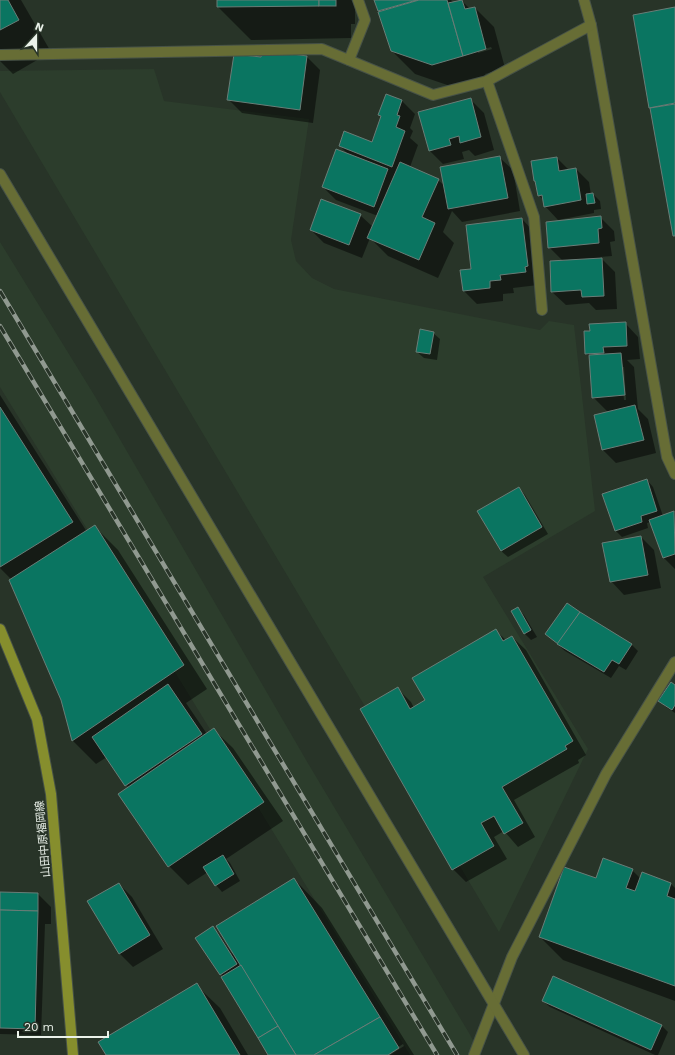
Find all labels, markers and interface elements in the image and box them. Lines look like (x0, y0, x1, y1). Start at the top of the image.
north arrow (16, 16, 56, 56)
text: N (33, 20, 46, 35)
street label: 山田中原福岡線 (33, 800, 53, 878)
scale bar (18, 1013, 108, 1039)
text: 20 m (24, 1020, 54, 1034)

